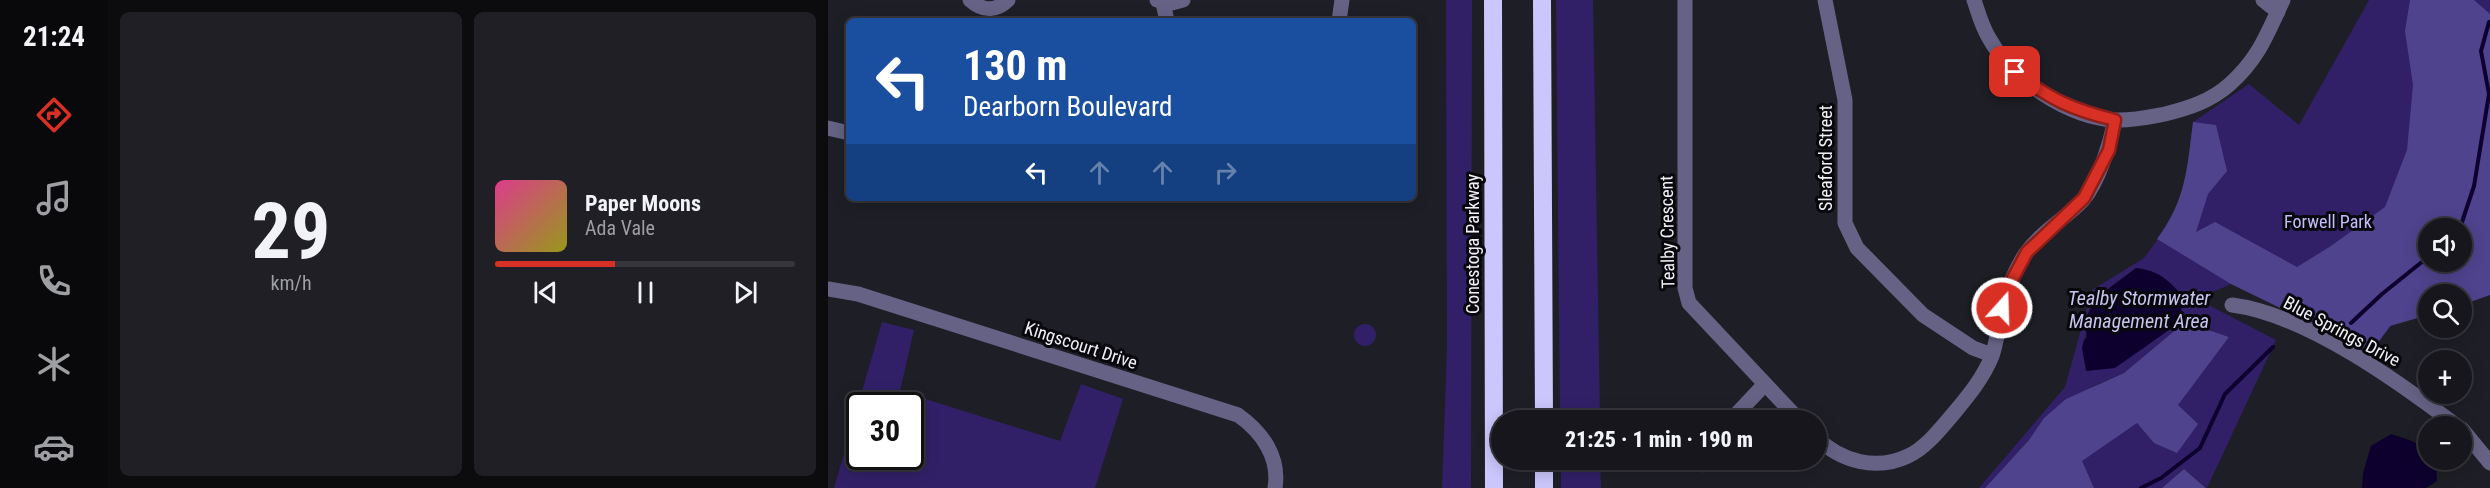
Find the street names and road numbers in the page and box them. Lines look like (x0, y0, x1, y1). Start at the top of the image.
street label: Sleaford Street (1815, 105, 1836, 211)
street label: Conestoga Parkway (1462, 173, 1483, 314)
street label: Tealby Crescent (1656, 175, 1678, 289)
street label: Blue Springs Drive (2280, 291, 2404, 371)
street label: Kingscourt Drive (1022, 317, 1140, 373)

